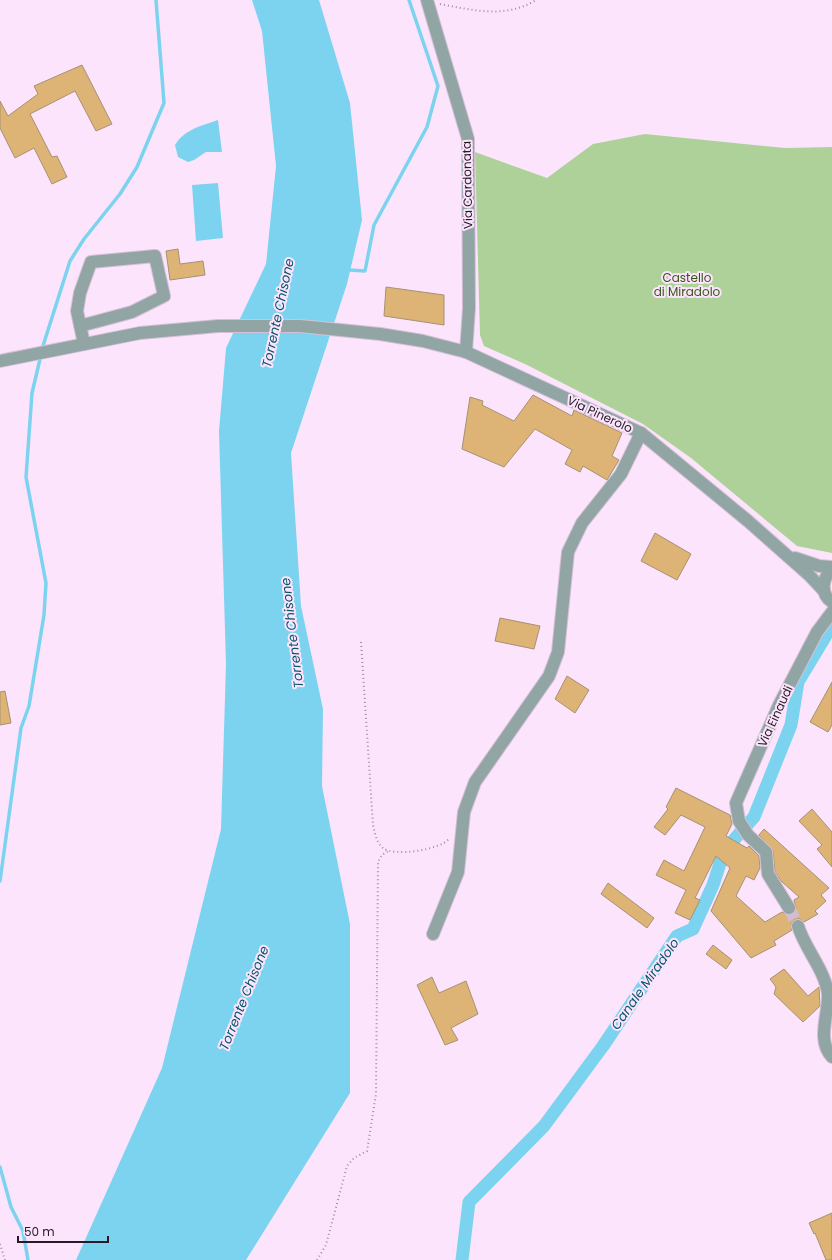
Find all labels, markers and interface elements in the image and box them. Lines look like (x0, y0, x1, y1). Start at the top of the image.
street label: Via Cardonata (458, 141, 476, 229)
water label: Torrente Chisone (257, 257, 299, 369)
park label: Castello di Miradolo (654, 269, 721, 300)
street label: Via Pinerolo (565, 391, 636, 437)
water label: Torrente Chisone (276, 577, 308, 689)
street label: Via Einaudi (753, 682, 797, 750)
water label: Canale Miradolo (606, 934, 684, 1034)
water label: Torrente Chisone (214, 943, 274, 1053)
scale bar (18, 1218, 108, 1244)
text: 50 m (24, 1223, 55, 1240)

